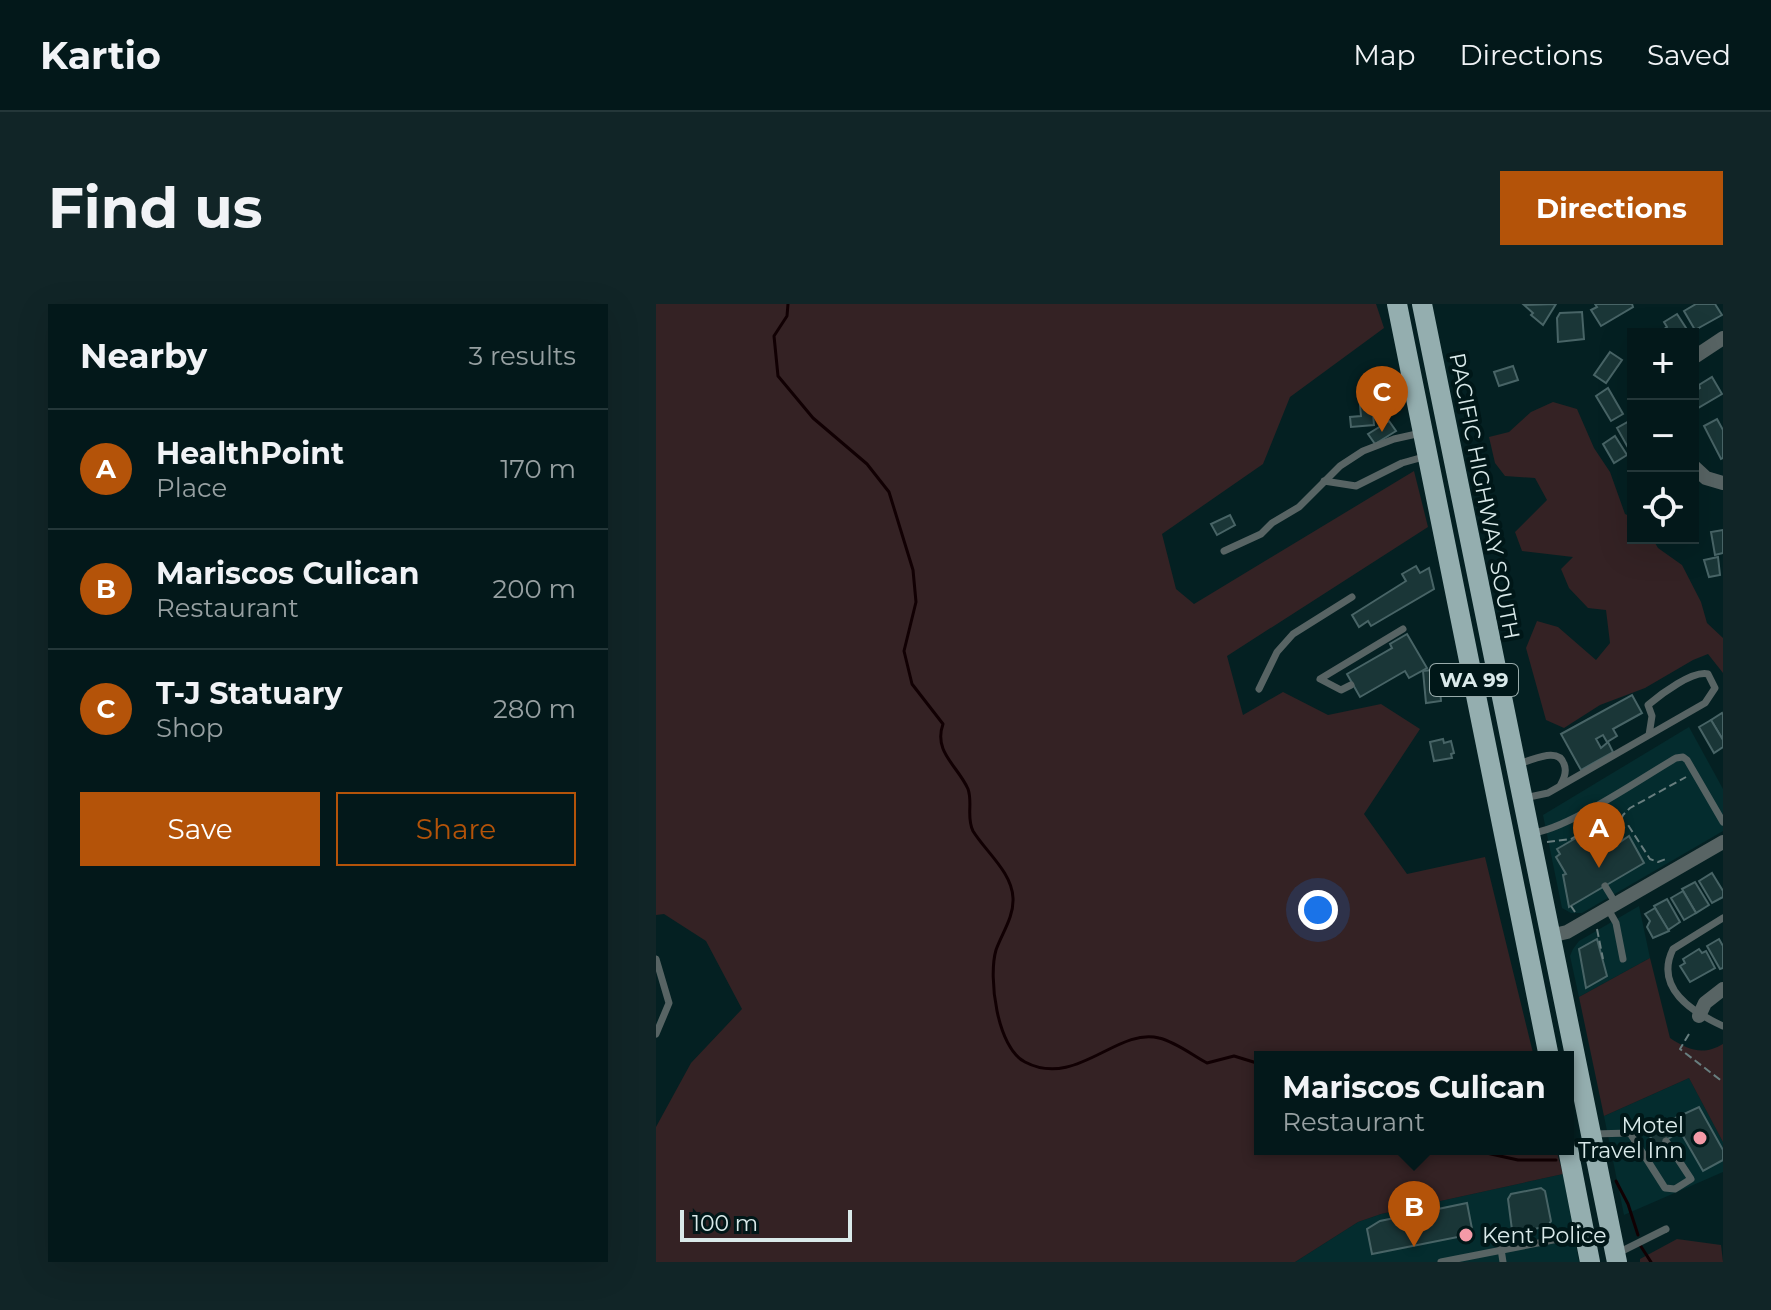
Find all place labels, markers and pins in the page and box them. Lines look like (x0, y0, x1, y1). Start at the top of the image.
pin: C (1356, 366, 1408, 432)
pin: A (1573, 802, 1625, 868)
place label: Motel Travel Inn (1578, 1112, 1684, 1164)
marker: Motel Travel Inn (1691, 1129, 1709, 1147)
pin: B (1388, 1181, 1440, 1247)
place label: Kent Police (1482, 1222, 1607, 1249)
marker: Kent Police (1457, 1226, 1475, 1244)

